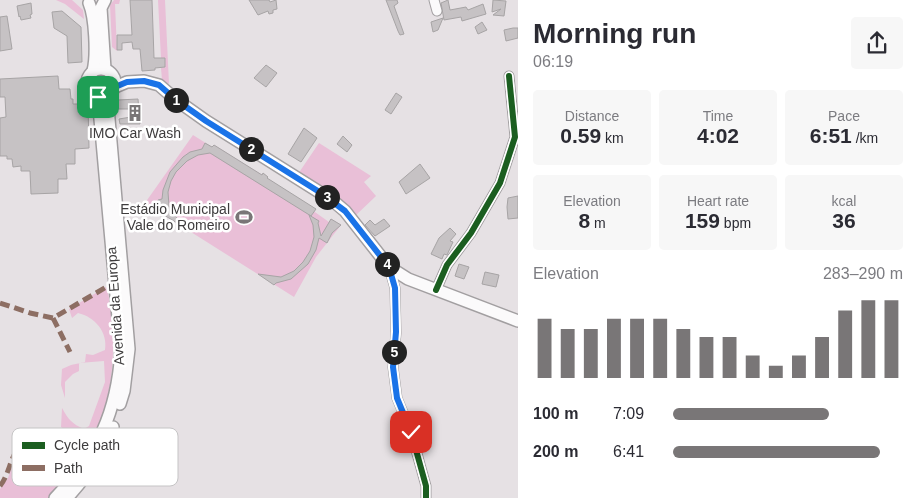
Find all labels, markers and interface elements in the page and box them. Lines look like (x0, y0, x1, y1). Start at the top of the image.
button: share (851, 17, 903, 69)
text: Morning run (533, 18, 696, 49)
text: 06:19 (533, 53, 573, 70)
pin (77, 76, 119, 118)
icon: arrive (84, 83, 112, 111)
pin: 1 (164, 88, 188, 112)
text: 1 (173, 92, 180, 108)
building icon: IMO Car Wash (125, 103, 145, 123)
text: Distance (565, 108, 619, 124)
text: Time (703, 108, 733, 124)
text: Pace (828, 108, 860, 124)
text: 0.59 (560, 124, 601, 147)
text: 4:02 (697, 124, 739, 147)
text: 6:51 (810, 124, 852, 147)
place label: IMO Car Wash (89, 125, 181, 141)
text: km (601, 130, 624, 146)
text: /km (852, 130, 878, 146)
pin: 2 (238, 136, 264, 162)
text: 2 (248, 141, 255, 157)
pin: 3 (314, 184, 340, 210)
text: 3 (324, 189, 331, 205)
text: Elevation (563, 193, 621, 209)
text: Heart rate (687, 193, 749, 209)
text: kcal (832, 193, 856, 209)
place label: Estádio Municipal Vale do Romeiro (120, 201, 230, 233)
sports icon: Estádio Municipal Vale do Romeiro (234, 207, 254, 227)
text: 8 (578, 209, 590, 232)
text: 159 (685, 209, 720, 232)
text: 36 (832, 209, 856, 232)
text: m (590, 215, 606, 231)
text: bpm (720, 215, 751, 231)
street label: Avenida da Europa (103, 246, 127, 366)
pin: 4 (374, 252, 400, 276)
text: 4 (384, 256, 391, 272)
text: Elevation (533, 265, 599, 282)
text: 283–290 m (823, 265, 903, 282)
pin: 5 (382, 340, 406, 364)
text: 5 (391, 344, 398, 360)
text: 100 m (533, 405, 578, 422)
text: 7:09 (613, 405, 644, 422)
pin (390, 411, 432, 453)
icon: check (397, 418, 425, 446)
legend (12, 428, 178, 486)
text: Cycle path (54, 437, 120, 453)
text: 200 m (533, 443, 578, 460)
text: 6:41 (613, 443, 644, 460)
text: Path (54, 460, 83, 476)

